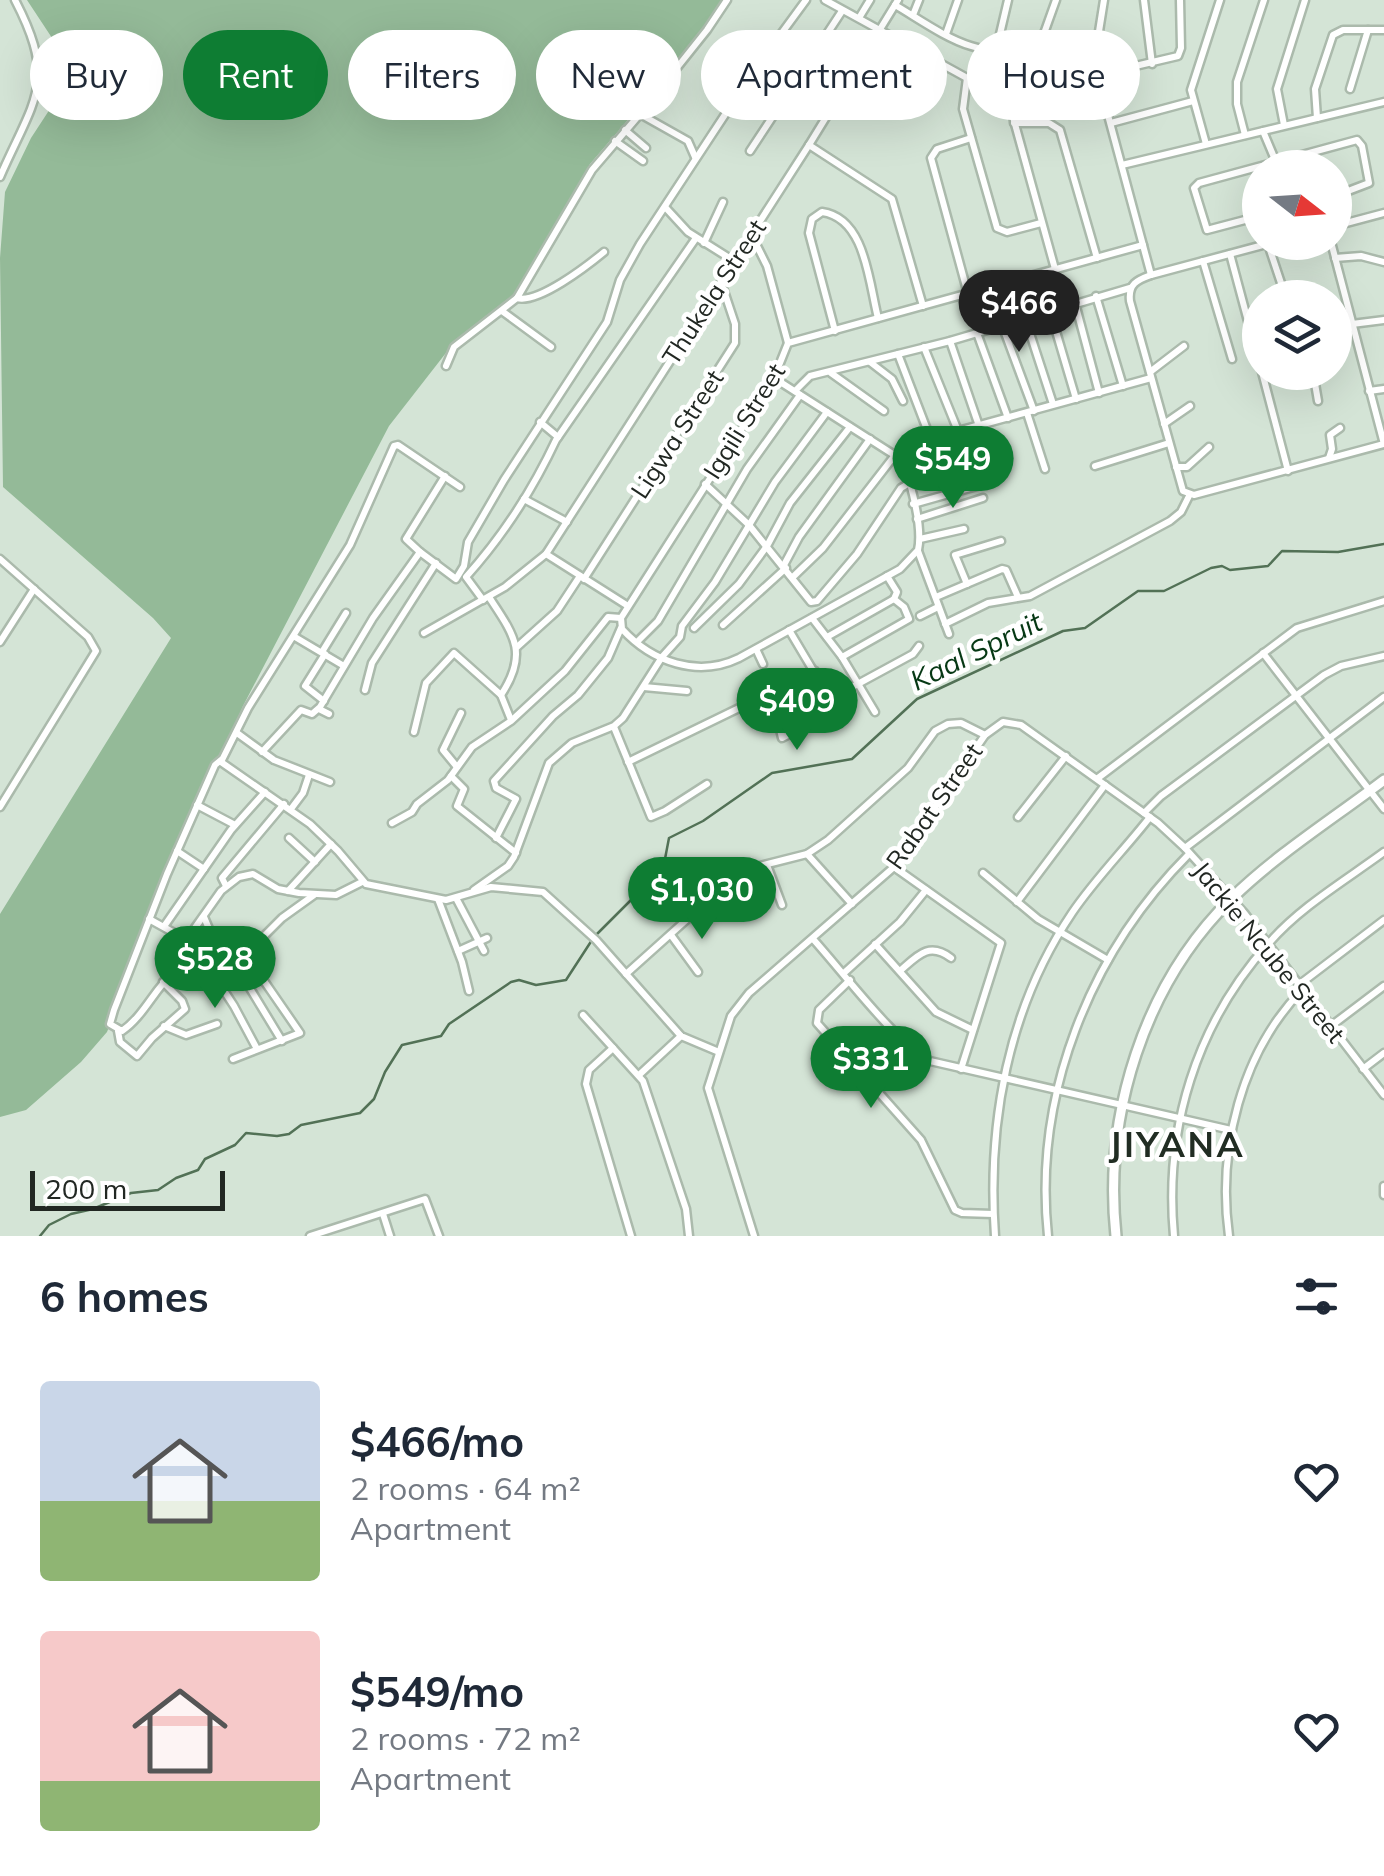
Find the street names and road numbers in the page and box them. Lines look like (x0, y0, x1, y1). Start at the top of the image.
street label: Thukela Street (655, 213, 772, 370)
street label: Igqili Street (696, 357, 791, 484)
street label: Ligwa Street (624, 364, 730, 504)
street label: Rabat Street (879, 737, 988, 875)
street label: Jackie Ncube Street (1187, 855, 1352, 1049)

